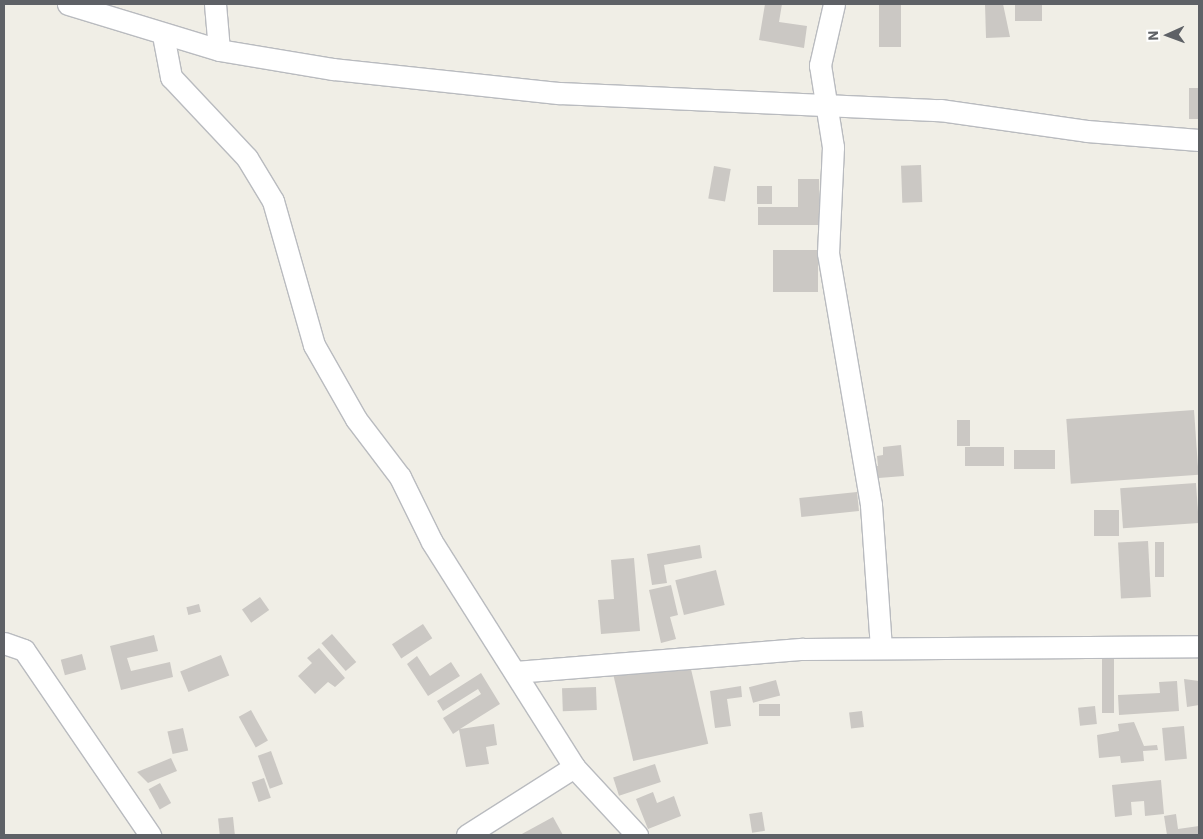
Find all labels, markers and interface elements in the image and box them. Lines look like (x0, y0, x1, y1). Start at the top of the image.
north arrow (1143, 10, 1193, 60)
text: N (1144, 30, 1162, 41)

